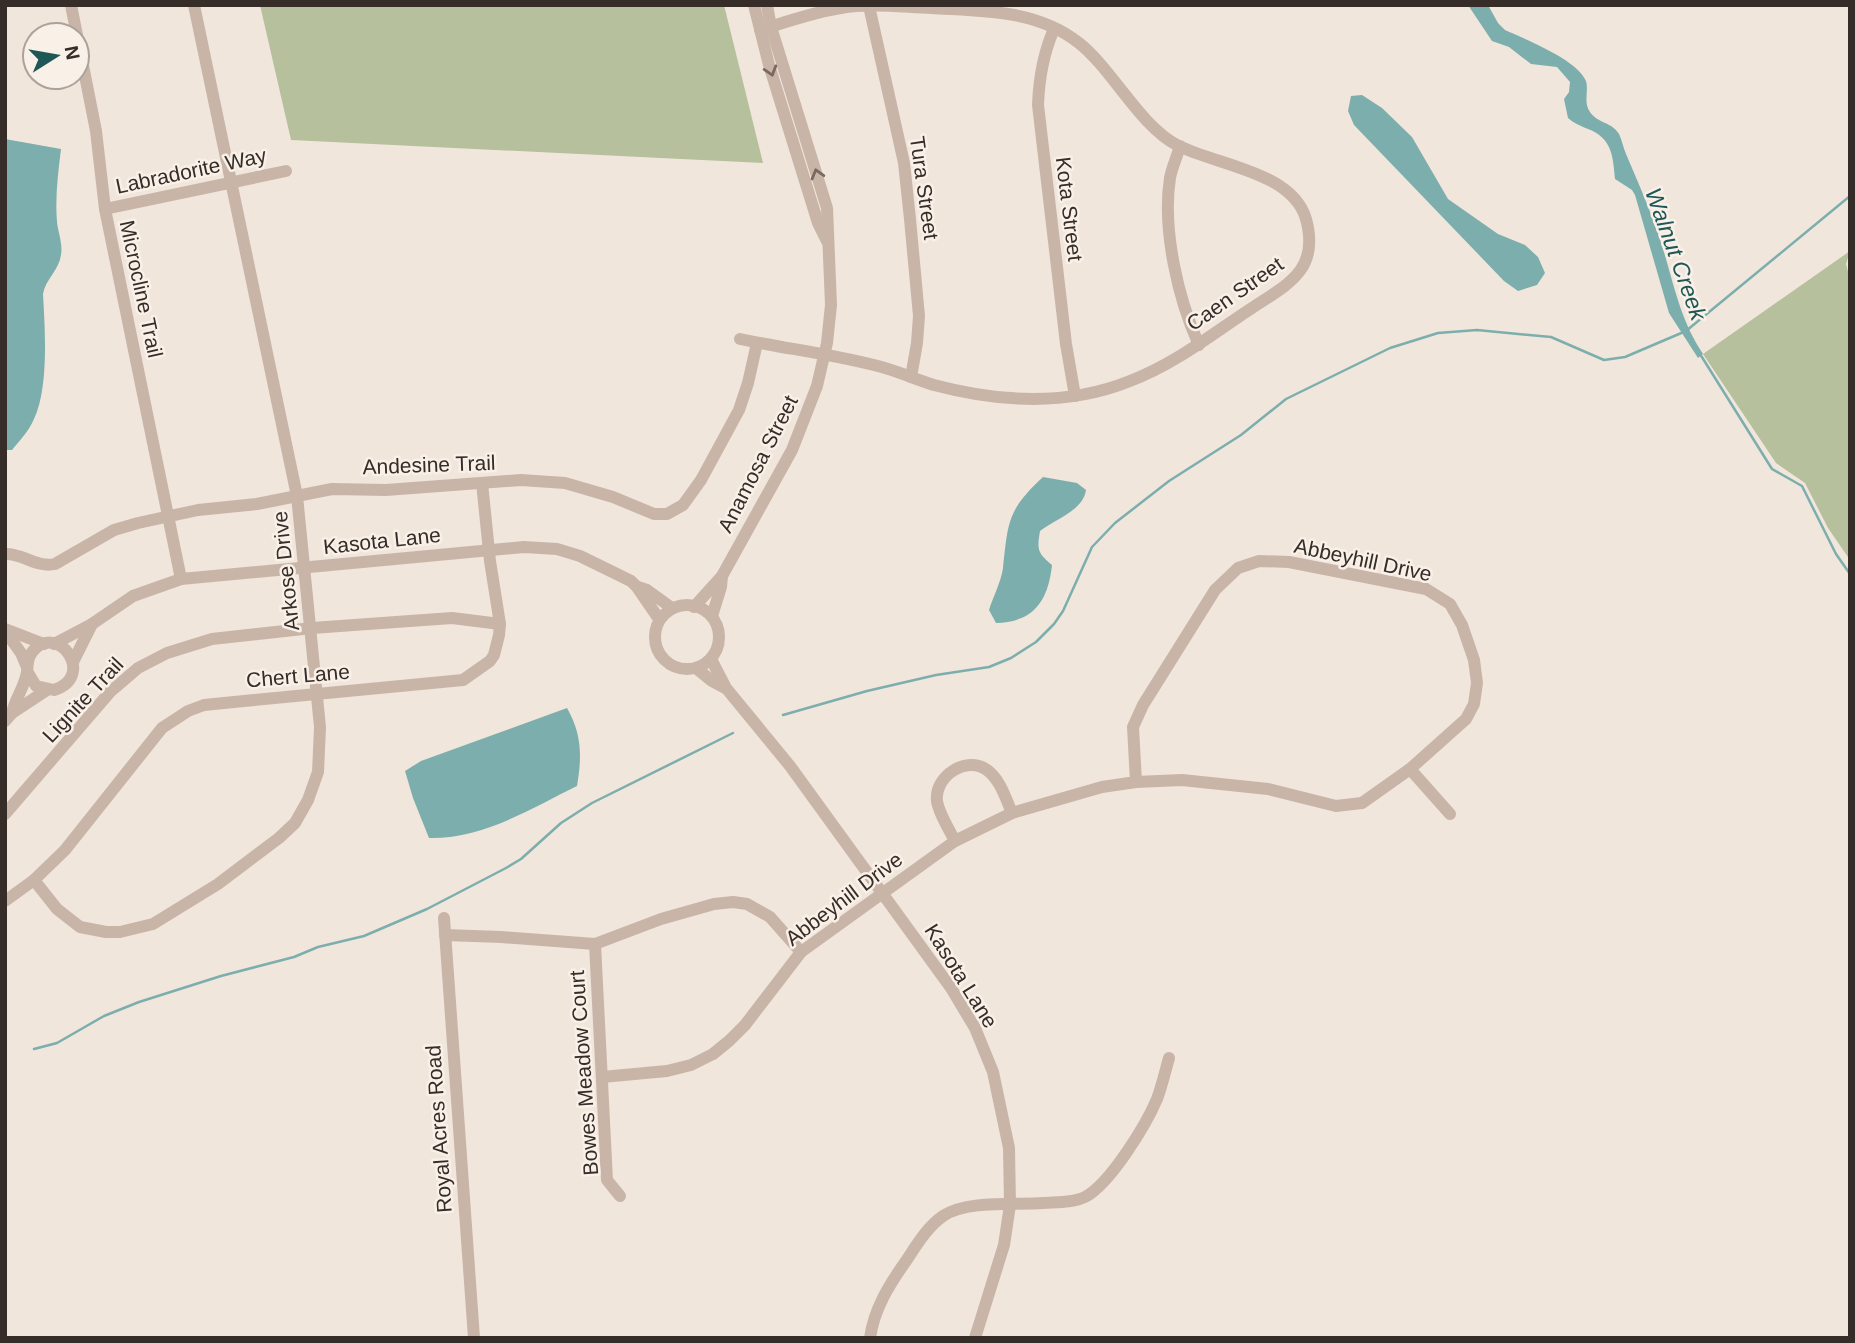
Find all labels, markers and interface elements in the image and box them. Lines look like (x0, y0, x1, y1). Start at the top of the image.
north arrow (21, 21, 91, 91)
text: N (61, 44, 84, 62)
one-way arrow (763, 65, 778, 77)
street label: Tura Street (906, 135, 943, 241)
street label: Labradorite Way (114, 143, 269, 198)
street label: Kota Street (1052, 155, 1087, 263)
one-way arrow (811, 168, 825, 180)
water label: Walnut Creek (1640, 184, 1712, 325)
street label: Microcline Trail (116, 218, 167, 360)
street label: Caen Street (1182, 252, 1287, 335)
street label: Anamosa Street (713, 391, 802, 536)
street label: Andesine Trail (362, 451, 496, 478)
street label: Arkose Drive (268, 510, 303, 632)
street label: Kasota Lane (322, 523, 442, 558)
street label: Abbeyhill Drive (1292, 534, 1434, 585)
street label: Lignite Trail (38, 653, 128, 747)
street label: Chert Lane (245, 660, 351, 691)
street label: Abbeyhill Drive (781, 847, 907, 950)
street label: Kasota Lane (920, 920, 1002, 1032)
street label: Bowes Meadow Court (565, 970, 602, 1176)
street label: Royal Acres Road (421, 1044, 456, 1214)

